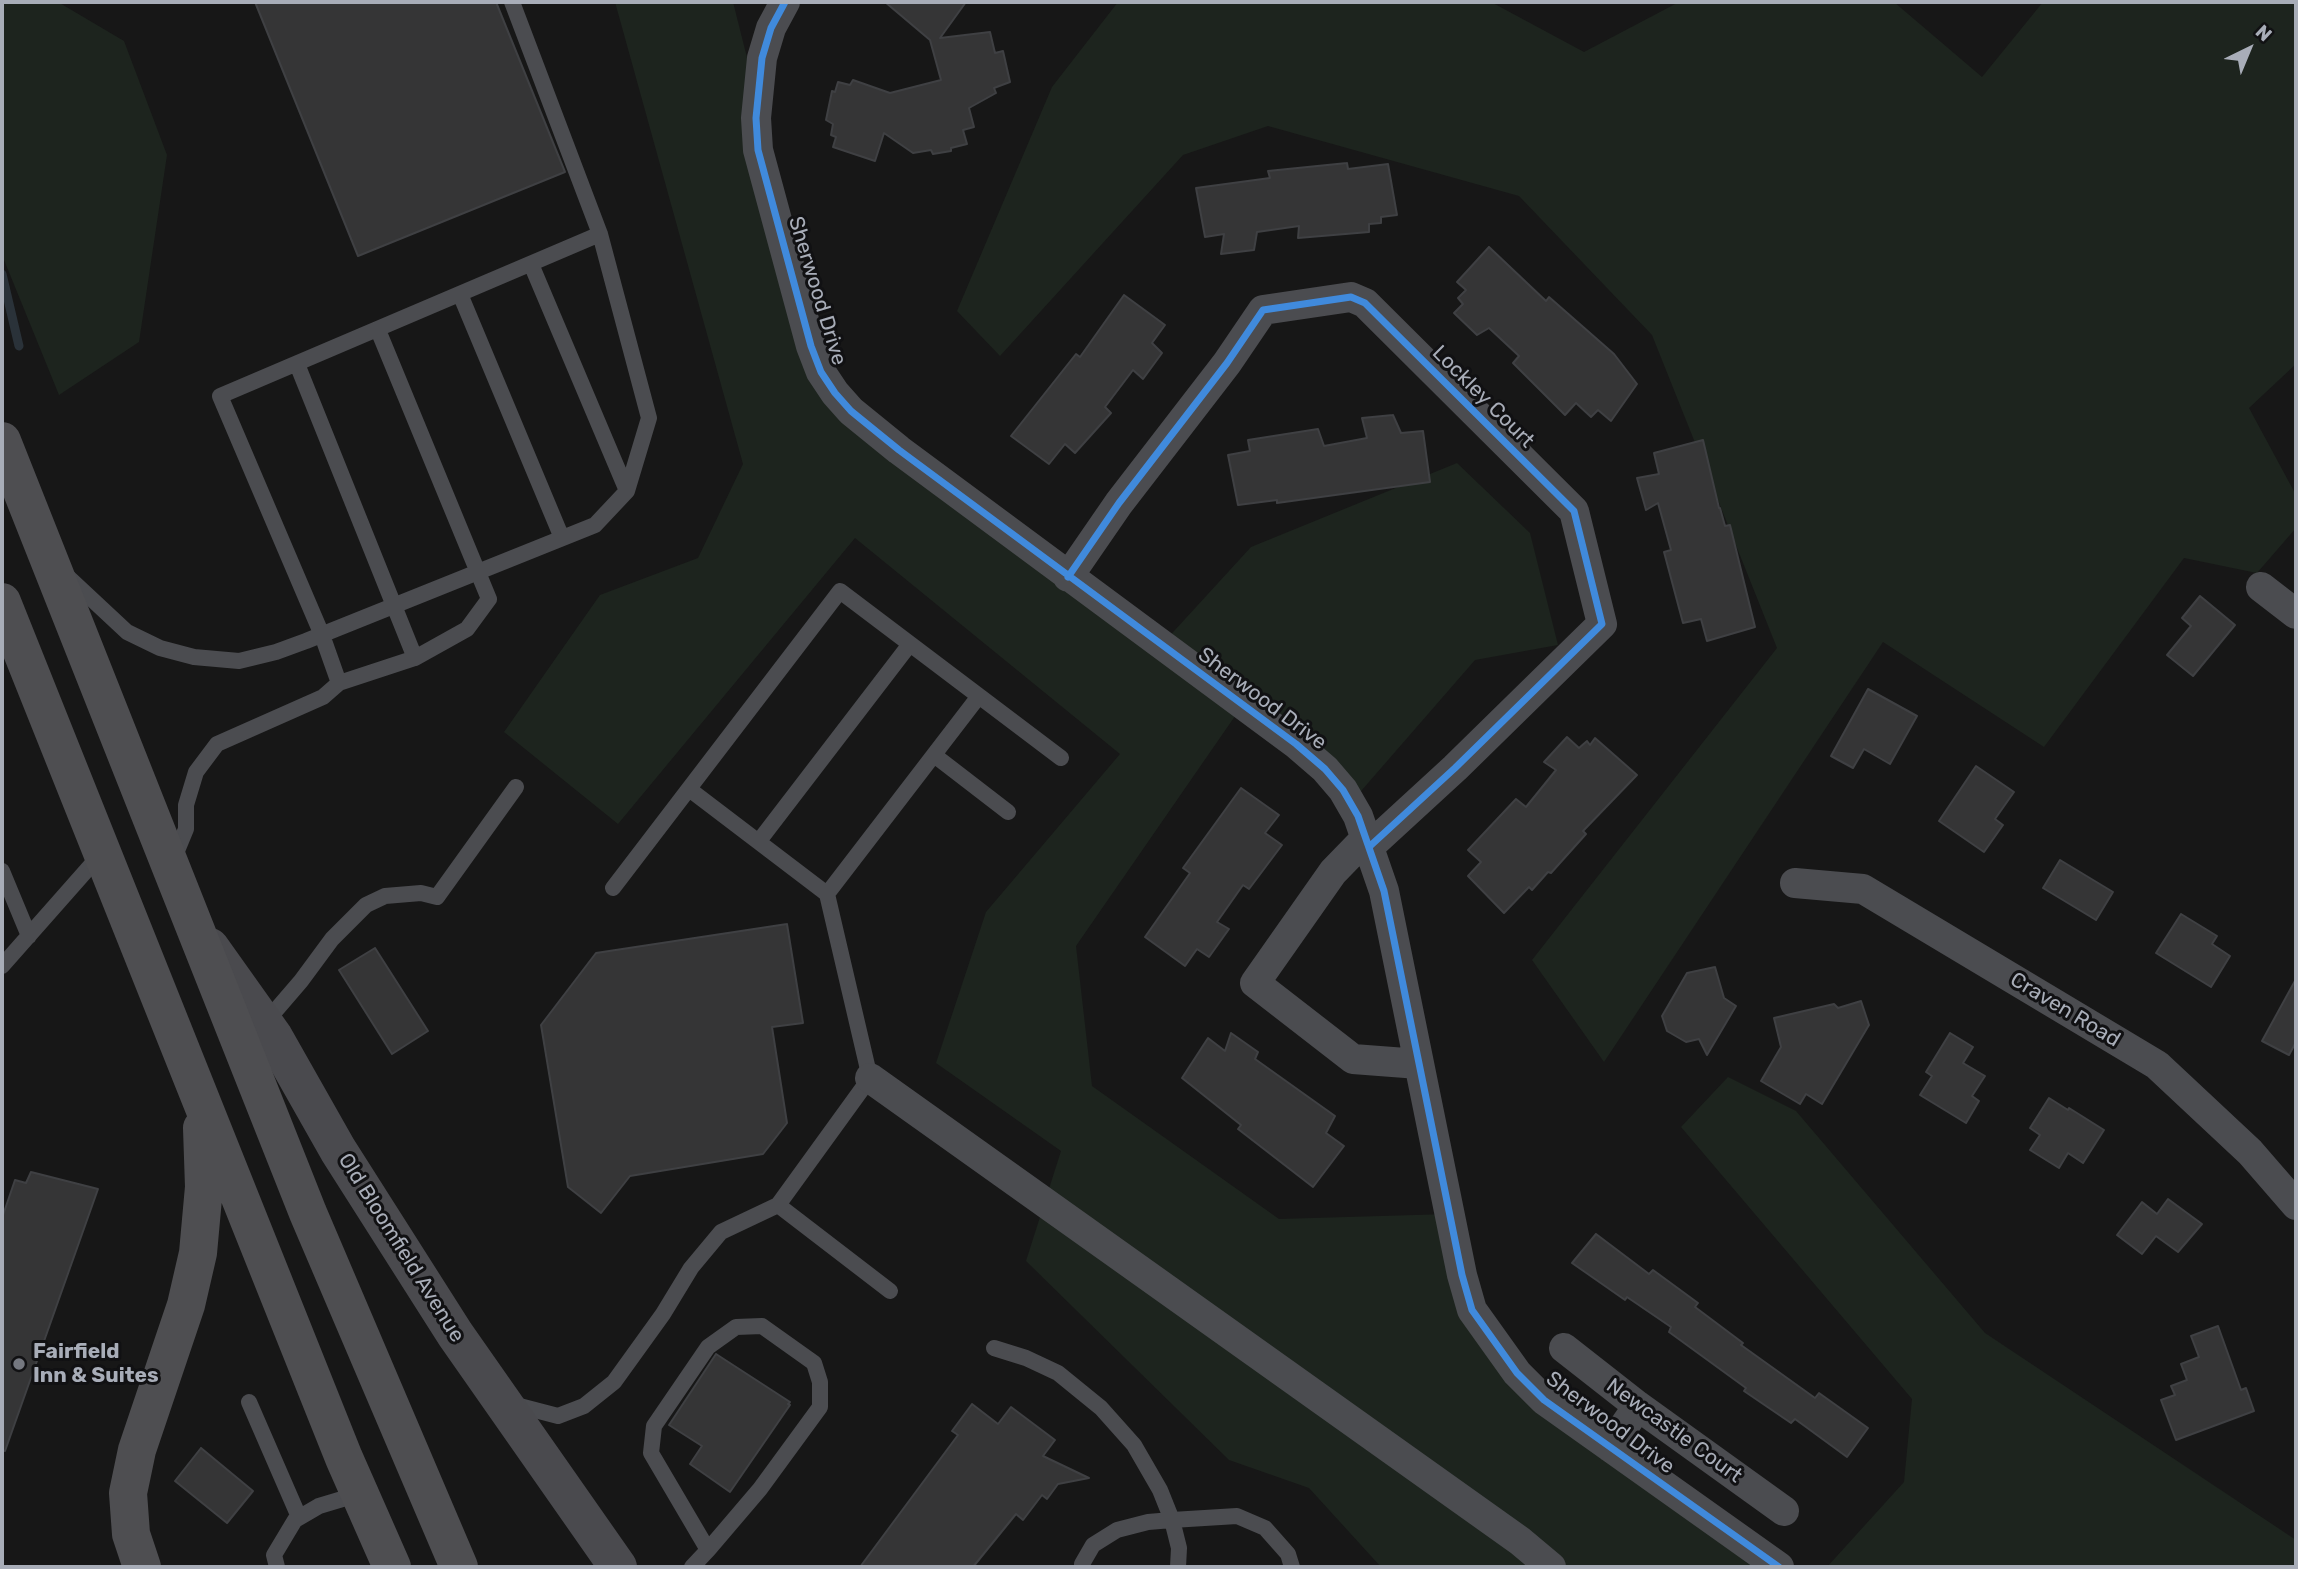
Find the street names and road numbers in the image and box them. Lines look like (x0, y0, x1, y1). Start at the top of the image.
street label: Sherwood Drive (782, 213, 852, 369)
street label: Lockley Court (1427, 341, 1539, 453)
street label: Sherwood Drive (1193, 642, 1331, 756)
street label: Craven Road (2005, 967, 2125, 1053)
street label: Old Bloomfield Avenue (332, 1149, 470, 1347)
street label: Sherwood Drive (1541, 1366, 1679, 1480)
street label: Newcastle Court (1601, 1373, 1747, 1489)

